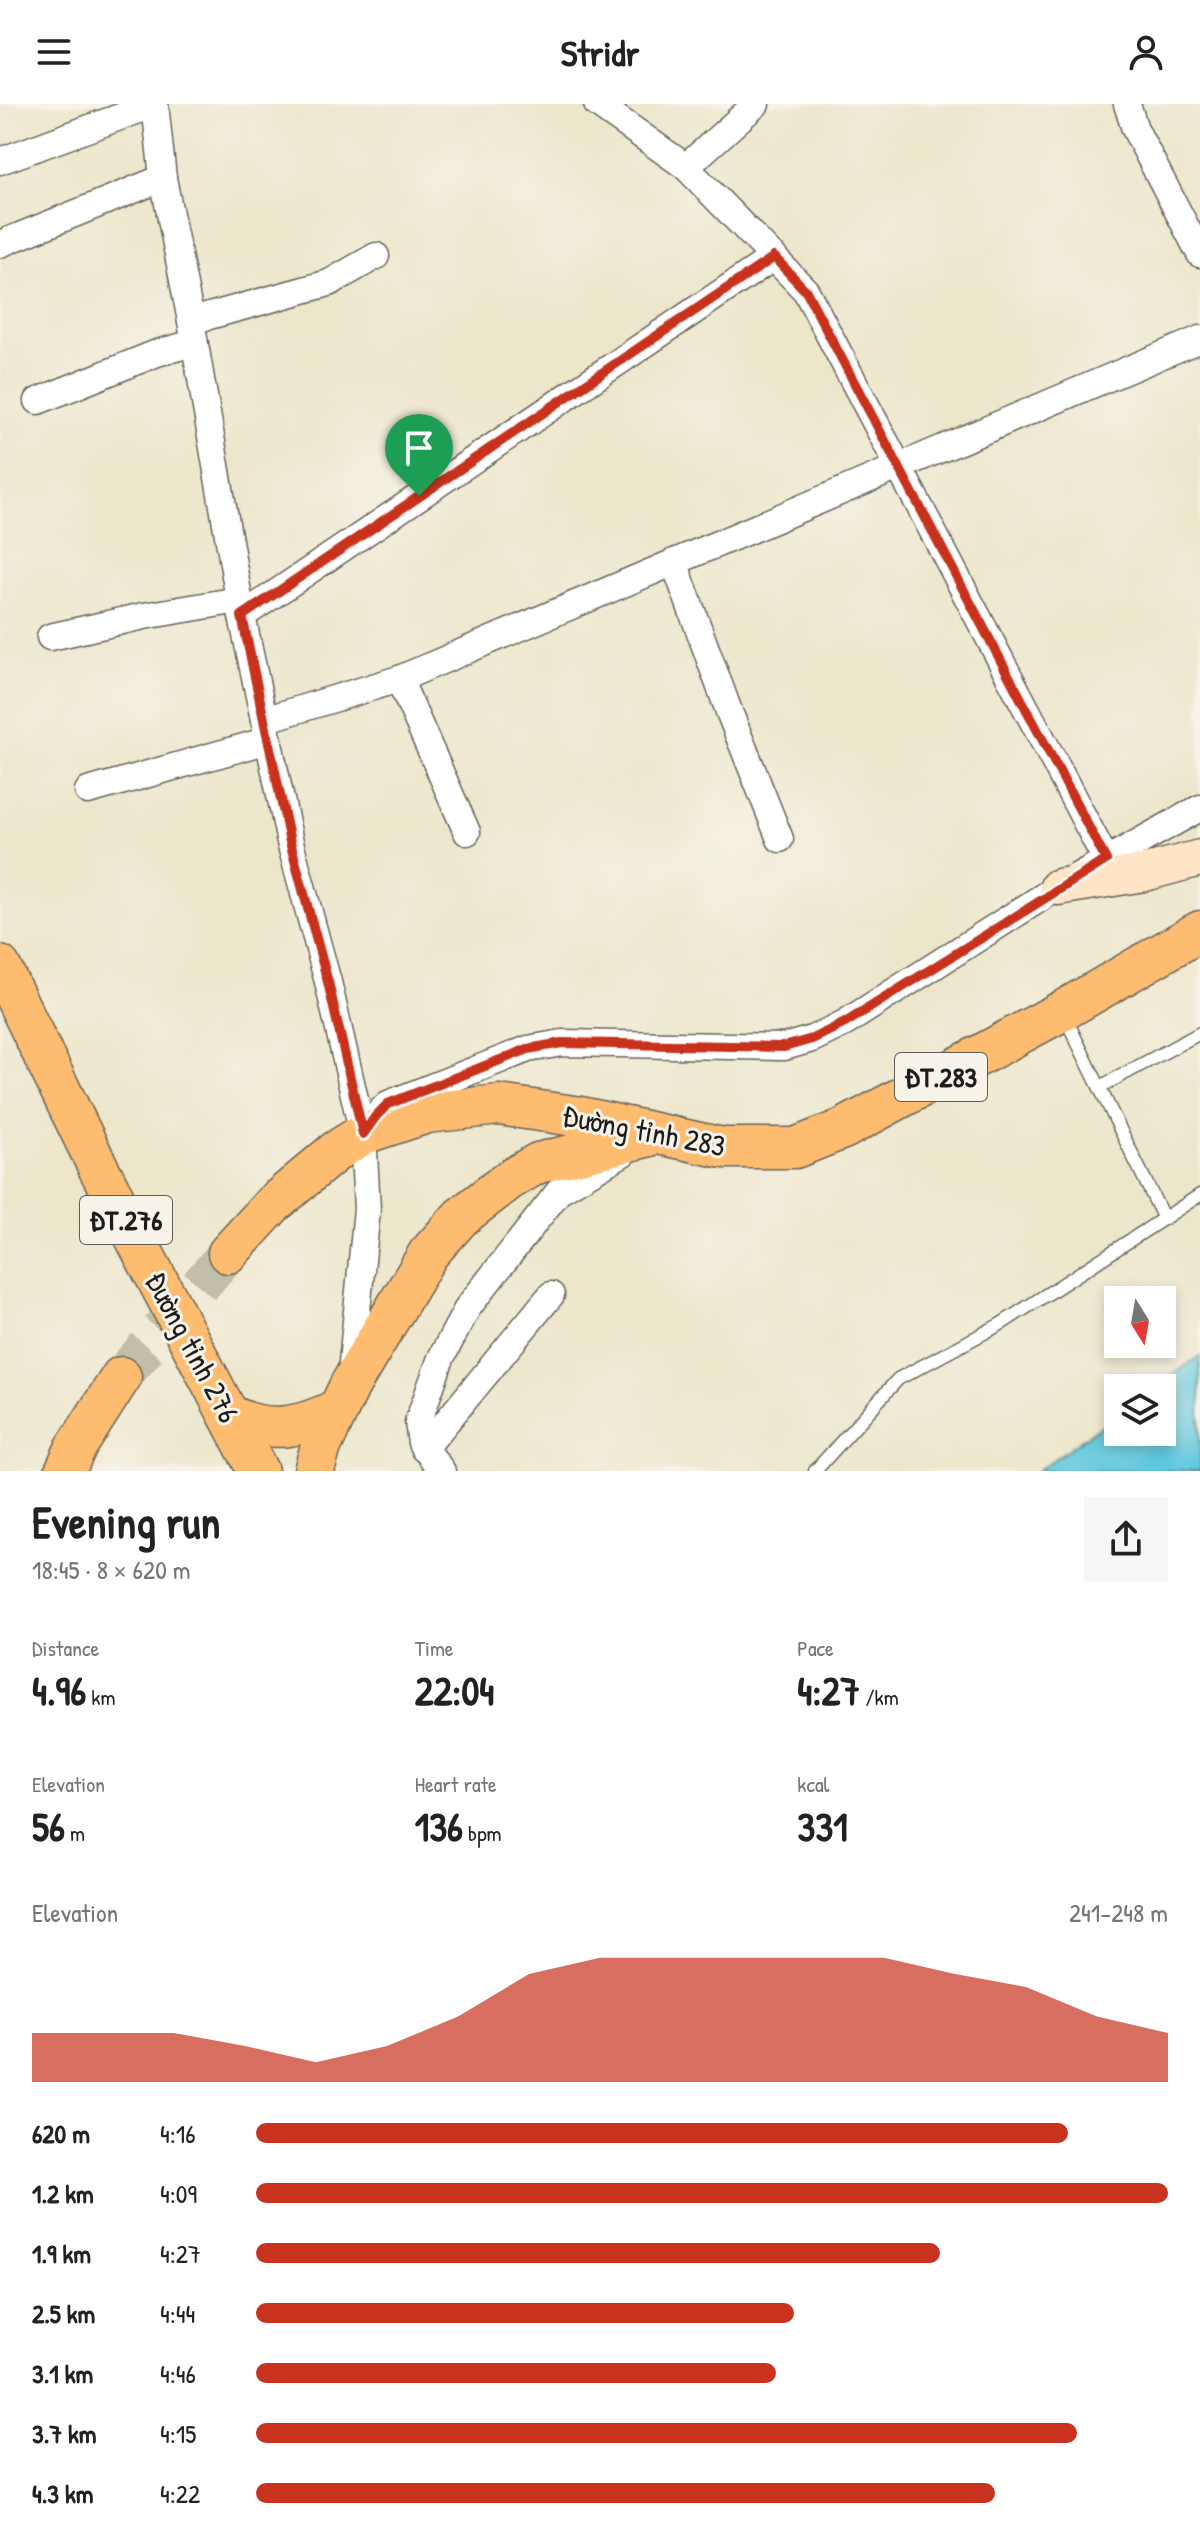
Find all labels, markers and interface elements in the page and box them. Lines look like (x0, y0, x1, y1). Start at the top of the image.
text: Stridr (561, 28, 639, 77)
icon: menu (32, 30, 76, 74)
icon: person (1124, 30, 1168, 74)
pin (385, 414, 453, 496)
icon: arrive (397, 426, 441, 470)
road number: ĐT.283 (895, 1053, 987, 1101)
street label: Đường tỉnh 283 (559, 1095, 729, 1165)
road number: ĐT.276 (80, 1196, 172, 1244)
street label: Đường tỉnh 276 (137, 1265, 249, 1429)
north arrow (1104, 1286, 1176, 1358)
map controls (1104, 1286, 1176, 1446)
button: layers (1104, 1374, 1176, 1446)
text: Evening run (32, 1492, 220, 1552)
button: share (1084, 1497, 1168, 1581)
text: 18:45 · 8 × 620 m (32, 1552, 190, 1587)
text: Distance (32, 1633, 99, 1663)
text: Time (415, 1633, 454, 1663)
text: Pace (797, 1633, 834, 1663)
text: 4.96 (32, 1663, 86, 1717)
text: 22:04 (415, 1663, 494, 1717)
text: 4:27 (797, 1663, 860, 1717)
text: km (86, 1682, 115, 1712)
text: /km (860, 1682, 899, 1712)
text: Elevation (32, 1769, 105, 1799)
text: Heart rate (415, 1769, 497, 1799)
text: kcal (797, 1769, 829, 1799)
text: 56 (32, 1799, 65, 1853)
text: 136 (415, 1799, 463, 1853)
text: 331 (797, 1799, 848, 1853)
text: m (65, 1818, 85, 1848)
text: bpm (463, 1818, 502, 1848)
text: Elevation (32, 1895, 118, 1930)
text: 241–248 m (1069, 1895, 1168, 1930)
text: 620 m (32, 2116, 90, 2151)
text: 4:16 (160, 2116, 196, 2151)
text: 1.2 km (32, 2176, 94, 2211)
text: 4:09 (160, 2176, 197, 2211)
text: 1.9 km (32, 2236, 91, 2271)
text: 4:27 (160, 2236, 201, 2271)
text: 2.5 km (32, 2296, 95, 2331)
text: 4:44 (160, 2296, 195, 2331)
text: 3.1 km (32, 2356, 93, 2391)
text: 4:46 (160, 2356, 196, 2391)
text: 3.7 km (32, 2416, 97, 2451)
text: 4:15 (160, 2416, 196, 2451)
text: 4.3 km (32, 2476, 93, 2511)
text: 4:22 (160, 2476, 200, 2511)

